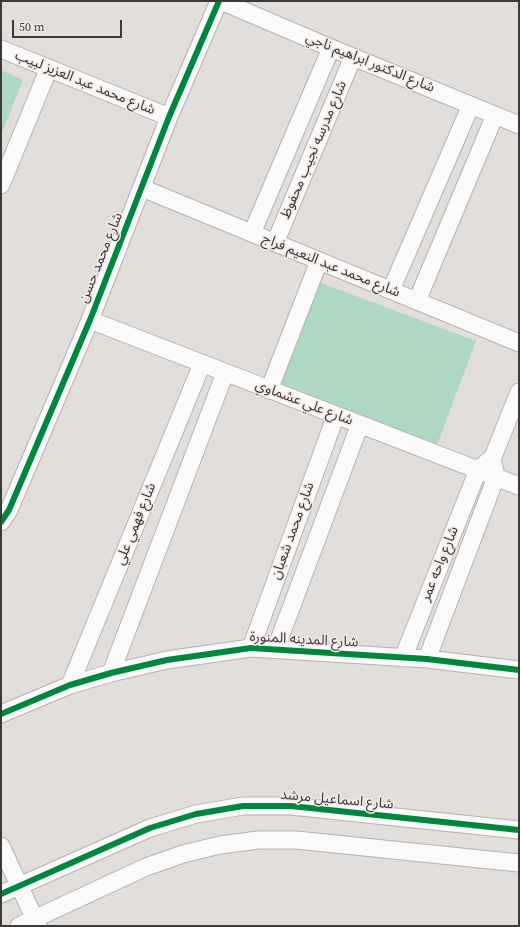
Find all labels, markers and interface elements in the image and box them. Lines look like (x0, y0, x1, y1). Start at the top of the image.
scale bar (14, 12, 124, 38)
text: 50 m (19, 19, 45, 35)
street label: شارع الدكتور ابراهيم ناجي (303, 29, 437, 97)
street label: شارع محمد عبد العزيز لبيب (13, 47, 157, 119)
street label: شارع مدرسه نجيب محفوظ (277, 78, 351, 222)
street label: شارع محمد حسن (75, 210, 127, 306)
street label: شارع محمد عبد النعيم فراج (260, 231, 402, 301)
street label: شارع علي عشماوي (253, 377, 355, 429)
street label: شارع فهمي علي (112, 480, 160, 568)
street label: شارع محمد شعبان (268, 480, 318, 582)
street label: شارع واحه عمر (417, 524, 463, 604)
street label: شارع المدينه المنورة (249, 629, 359, 651)
street label: شارع اسماعيل مرشد (280, 787, 394, 813)

